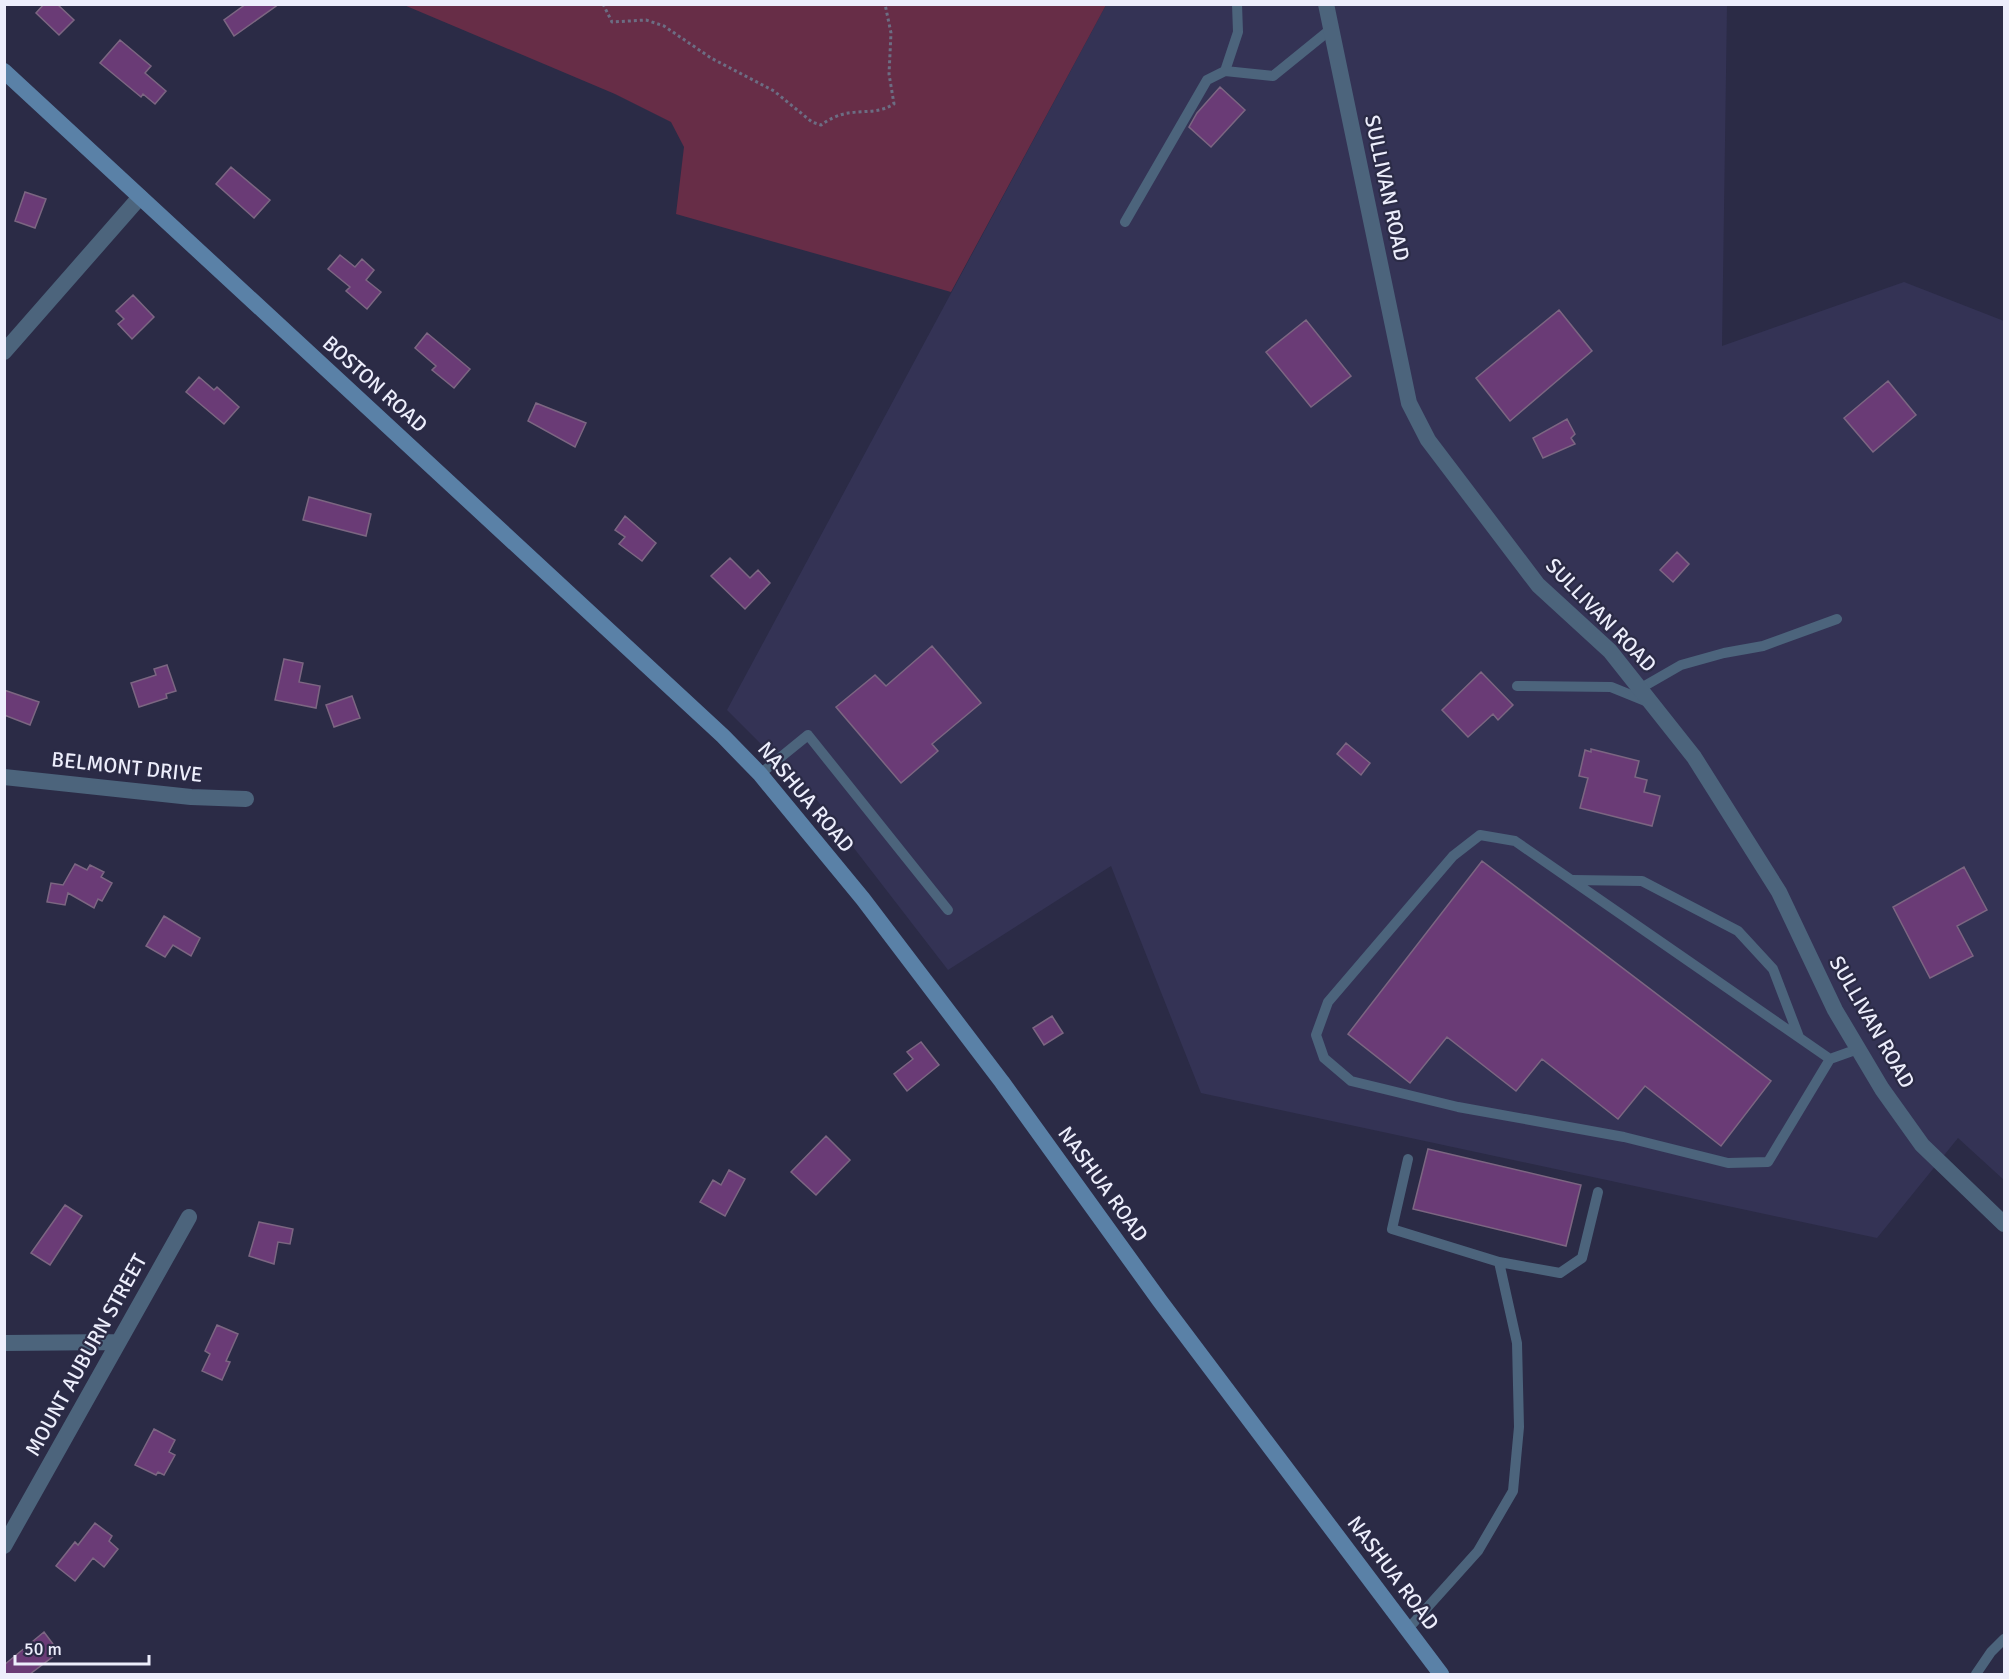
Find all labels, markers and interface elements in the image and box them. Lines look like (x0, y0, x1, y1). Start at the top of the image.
street label: SULLIVAN ROAD (1359, 113, 1415, 263)
street label: BOSTON ROAD (317, 330, 433, 438)
street label: SULLIVAN ROAD (1540, 553, 1662, 677)
street label: NASHUA ROAD (752, 736, 860, 858)
street label: BELMONT DRIVE (50, 746, 204, 788)
street label: SULLIVAN ROAD (1824, 951, 1920, 1093)
street label: NASHUA ROAD (1052, 1121, 1154, 1247)
street label: MOUNT AUBURN STREET (20, 1249, 153, 1461)
street label: NASHUA ROAD (1342, 1511, 1444, 1635)
scale bar (15, 1628, 148, 1666)
text: 50 m (24, 1638, 62, 1660)

